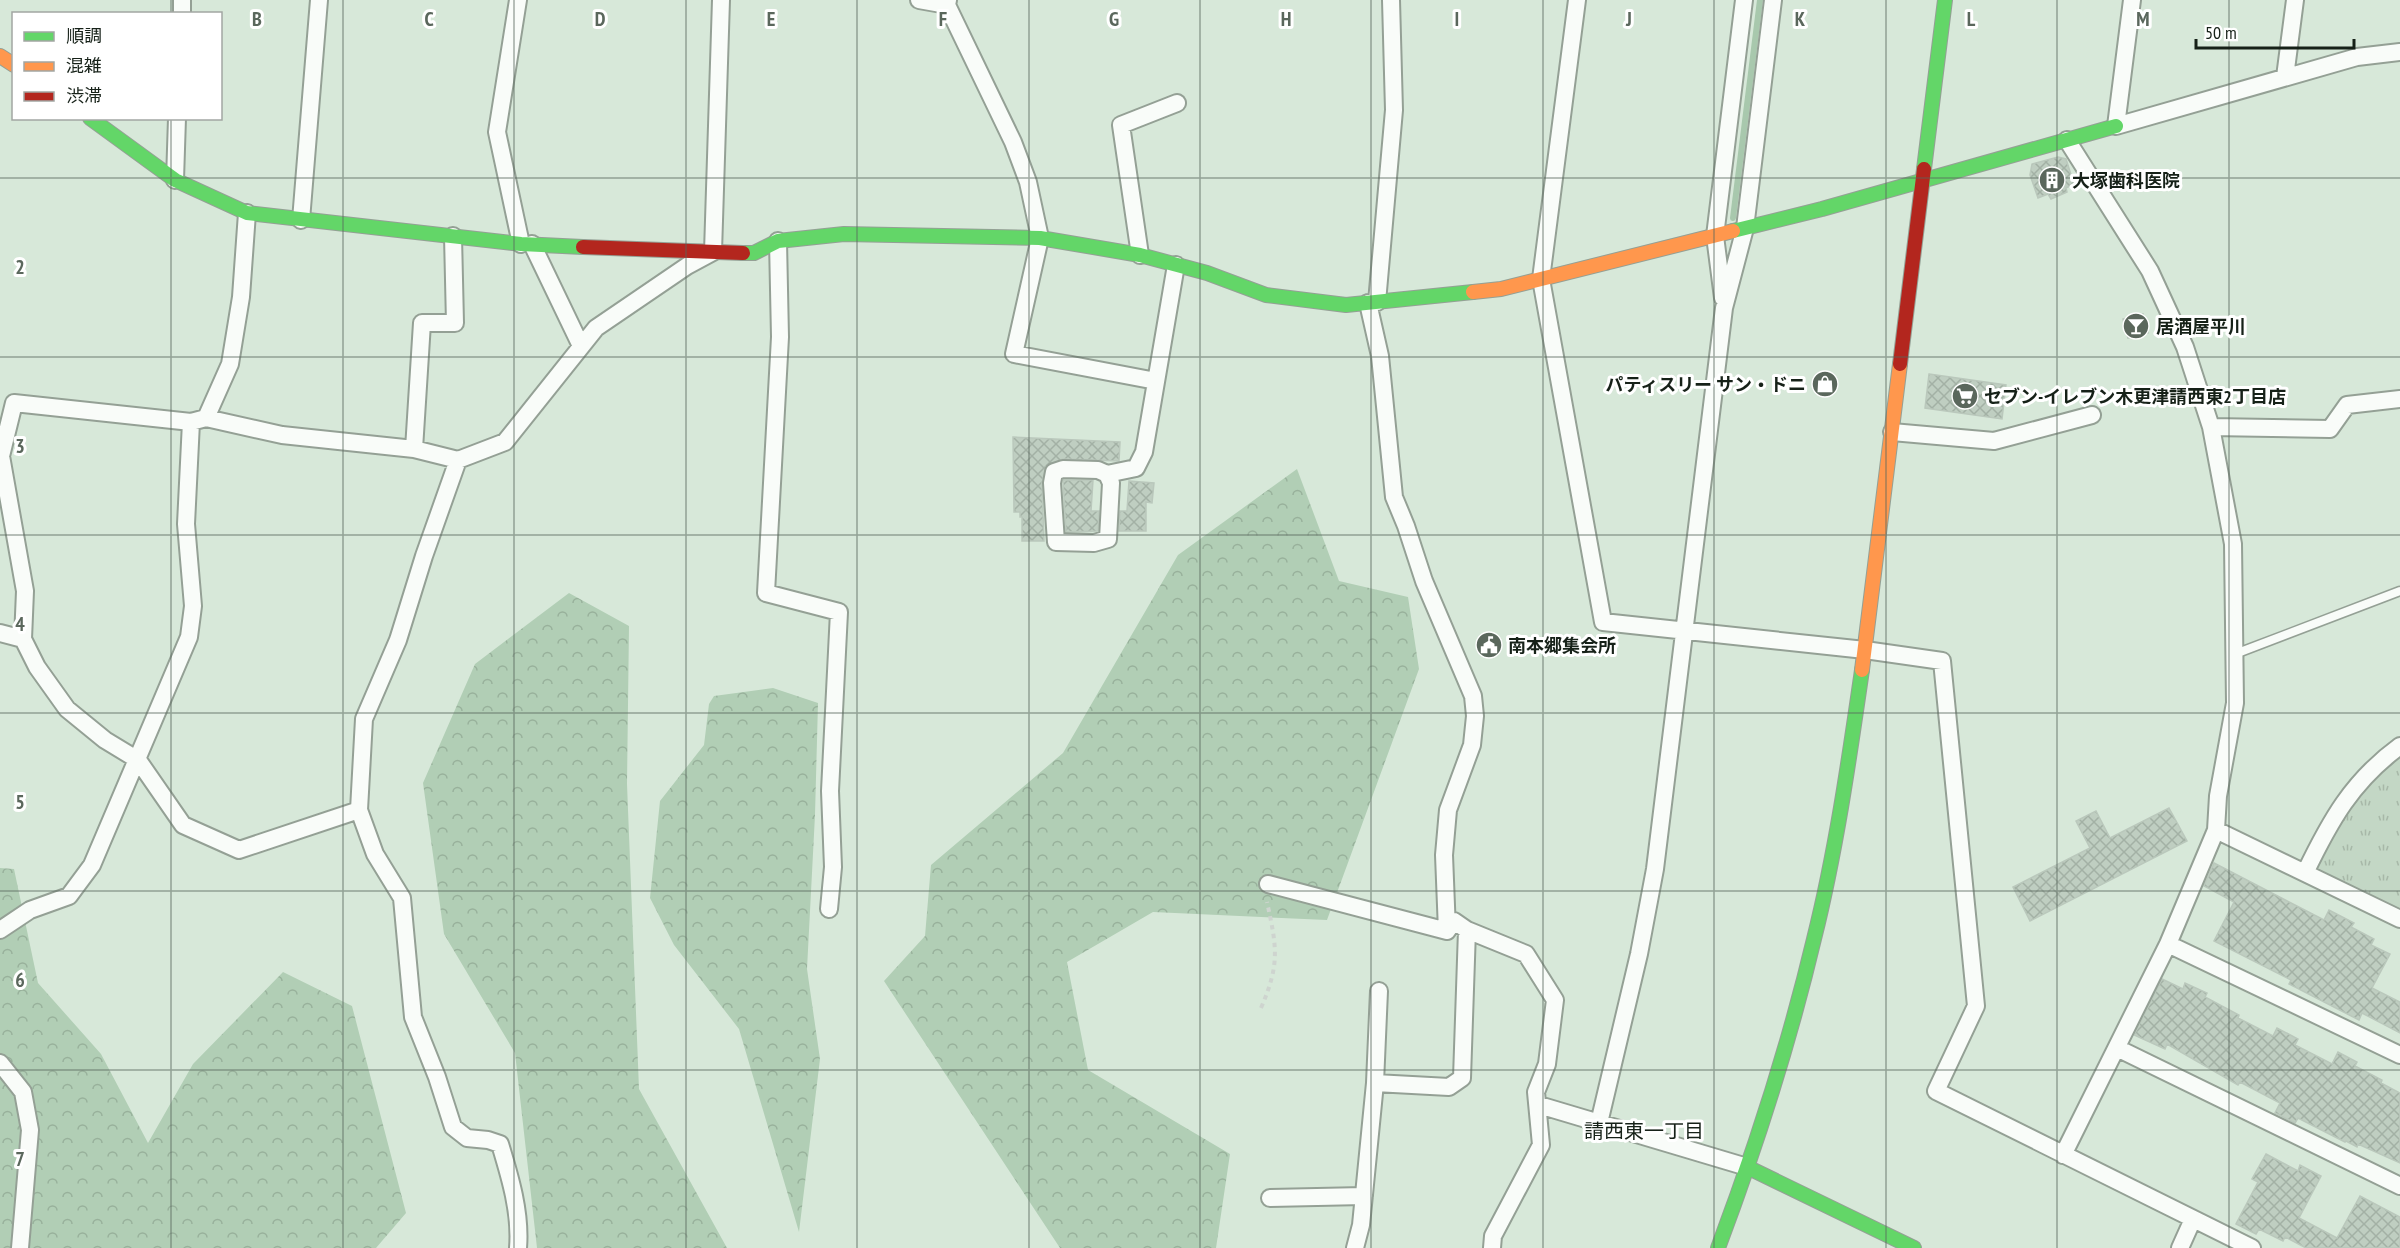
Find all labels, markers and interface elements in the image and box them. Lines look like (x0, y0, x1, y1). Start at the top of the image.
text: B (252, 6, 262, 32)
text: C (424, 6, 434, 32)
text: D (595, 6, 606, 32)
text: E (767, 6, 775, 32)
text: F (939, 6, 947, 32)
text: G (1109, 6, 1119, 32)
text: H (1281, 6, 1291, 32)
text: I (1455, 6, 1459, 32)
text: J (1625, 6, 1632, 32)
text: K (1795, 6, 1806, 32)
text: L (1967, 6, 1976, 32)
text: M (2136, 6, 2150, 32)
legend (12, 12, 222, 120)
scale bar (2196, 12, 2354, 50)
text: 50 m (2205, 21, 2237, 44)
text: 順調 (66, 24, 102, 47)
text: 混雑 (66, 54, 102, 77)
text: 渋滞 (66, 84, 102, 107)
building icon: 大塚歯科医院 (2037, 165, 2067, 195)
place label: 大塚歯科医院 (2072, 169, 2180, 192)
text: 2 (15, 254, 25, 280)
bar icon: 居酒屋平川 (2121, 311, 2151, 341)
place label: 居酒屋平川 (2156, 315, 2246, 338)
shop icon: パティスリー サン・ドニ (1810, 369, 1840, 399)
place label: パティスリー サン・ドニ (1605, 373, 1806, 396)
supermarket icon: セブン-イレブン木更津請西東2丁目店 (1950, 381, 1980, 411)
place label: セブン-イレブン木更津請西東2丁目店 (1984, 385, 2286, 408)
text: 3 (15, 433, 25, 459)
text: 4 (15, 611, 25, 637)
public building icon: 南本郷集会所 (1474, 630, 1504, 660)
place label: 南本郷集会所 (1508, 634, 1616, 657)
text: 5 (15, 789, 25, 815)
text: 6 (15, 967, 25, 993)
district label: 請西東一丁目 (1584, 1118, 1704, 1144)
text: 7 (15, 1146, 25, 1172)

